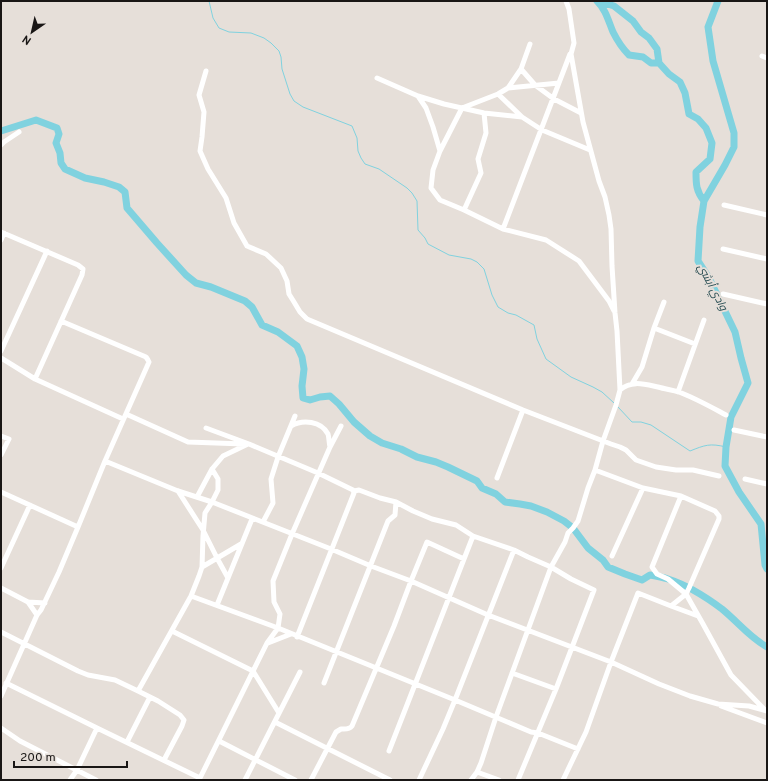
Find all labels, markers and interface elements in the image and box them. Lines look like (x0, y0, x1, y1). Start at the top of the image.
north arrow (12, 12, 52, 52)
text: N (20, 31, 34, 47)
water label: وادي أبشي (693, 261, 732, 314)
scale bar (14, 743, 127, 769)
text: 200 m (20, 750, 56, 766)

